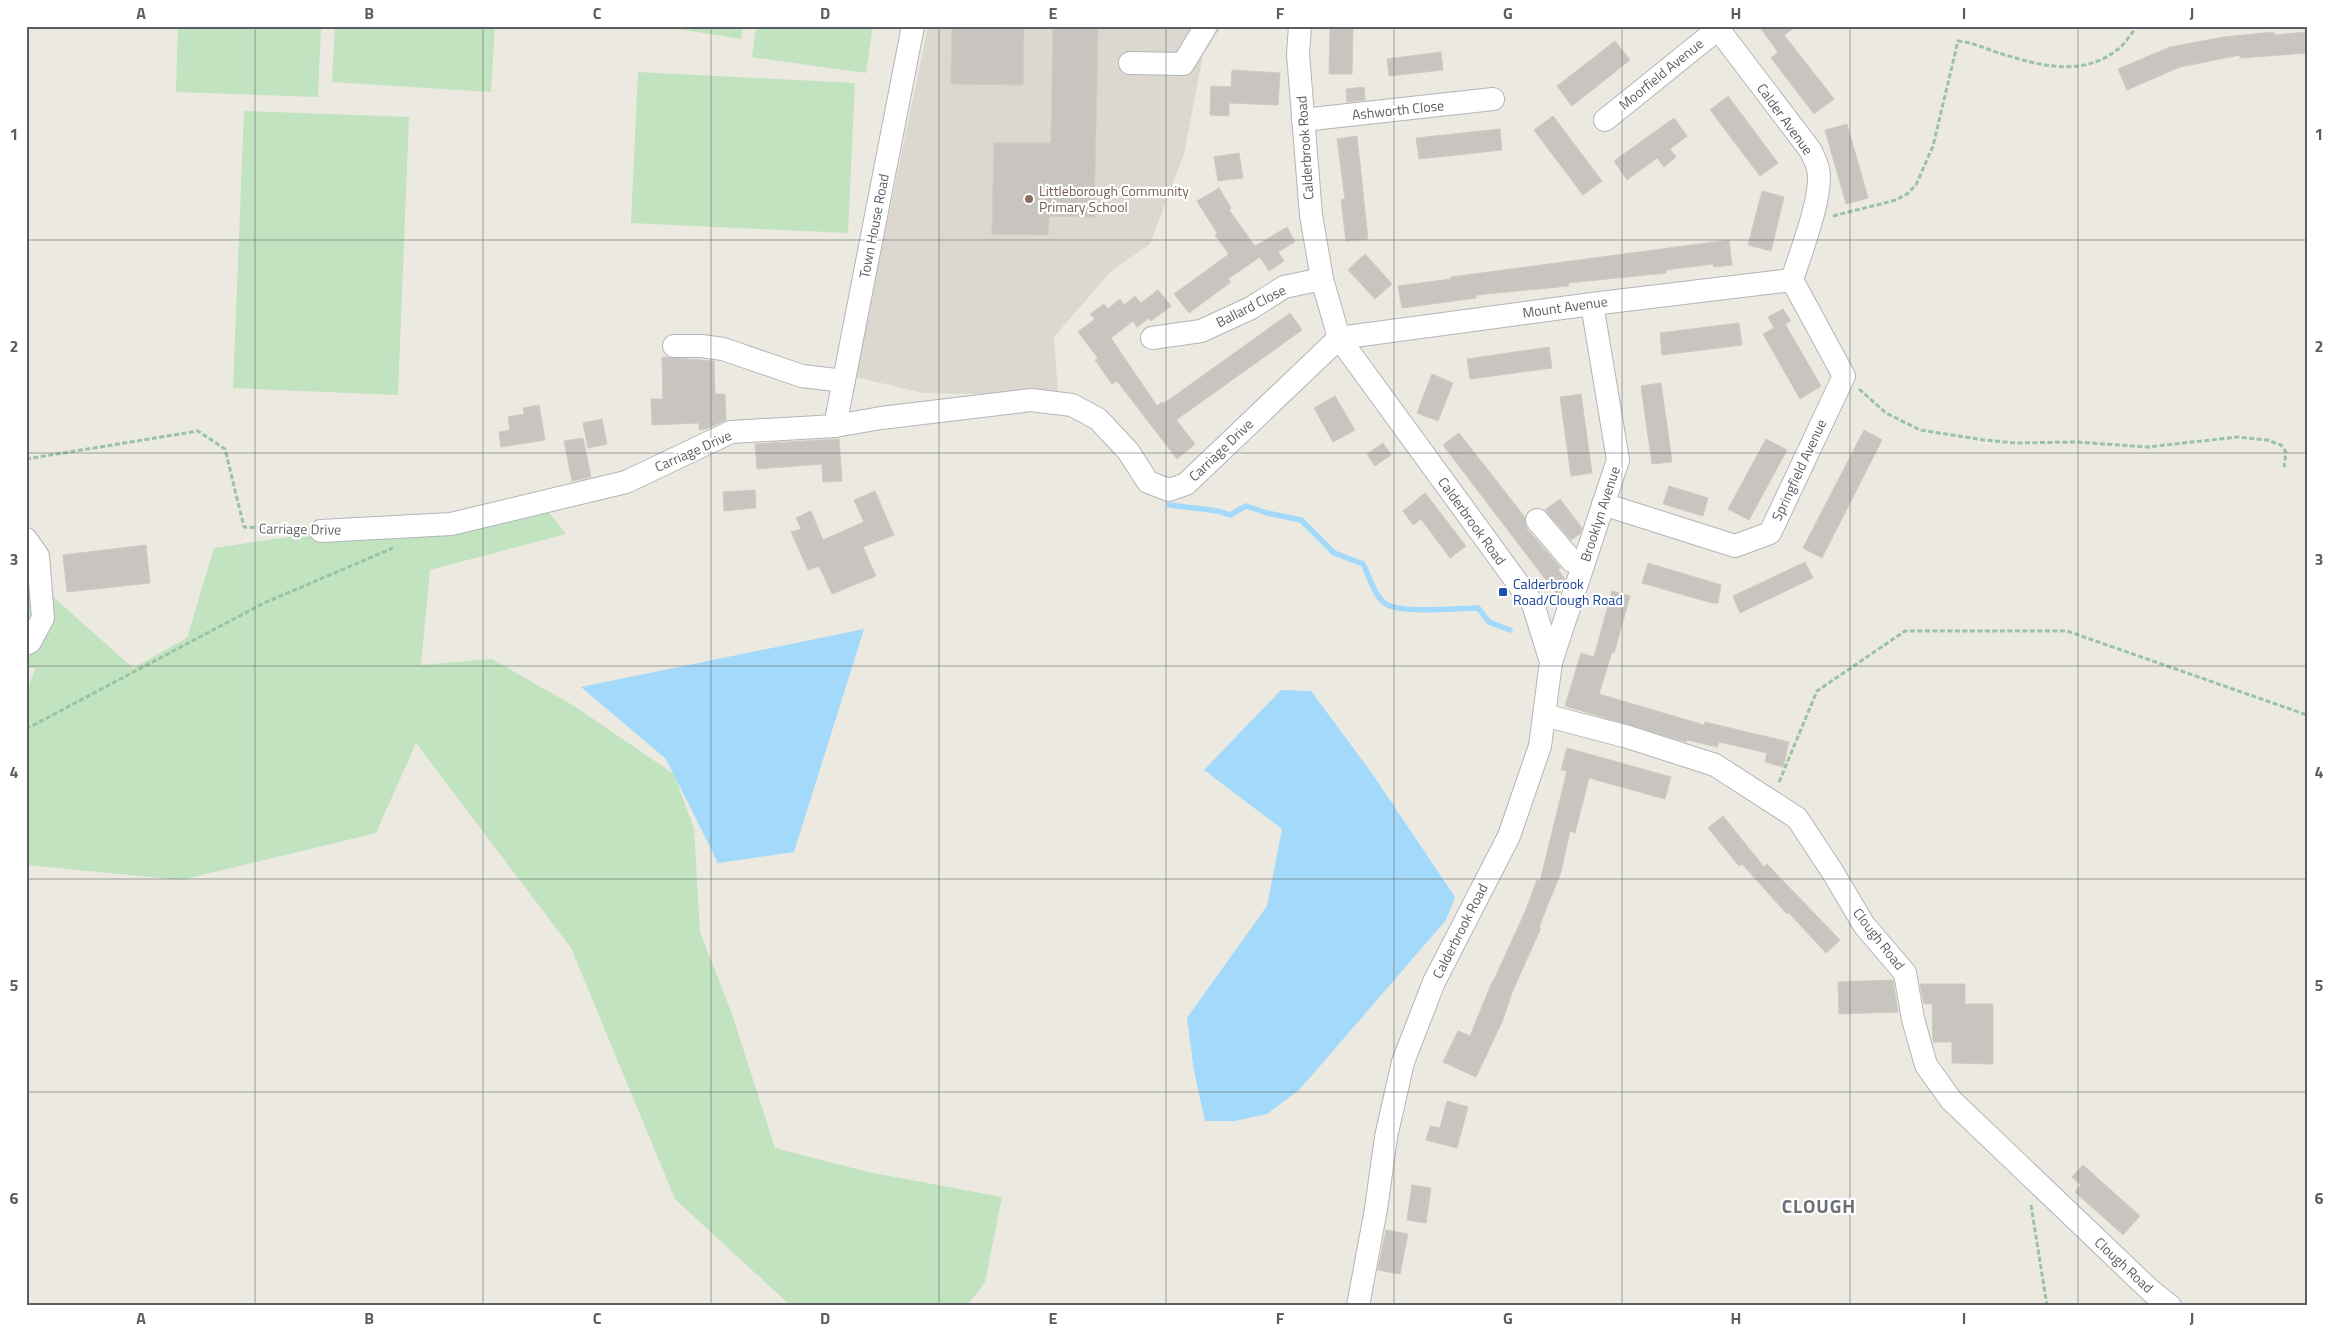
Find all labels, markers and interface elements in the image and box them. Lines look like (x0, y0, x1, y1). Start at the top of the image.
text: A (136, 1, 146, 25)
text: B (364, 1, 374, 25)
text: C (593, 1, 602, 25)
text: D (820, 1, 830, 25)
text: E (1049, 1, 1058, 25)
text: F (1276, 1, 1285, 25)
text: G (1503, 1, 1513, 25)
text: H (1731, 1, 1741, 25)
text: I (1962, 1, 1966, 25)
text: J (2190, 1, 2194, 25)
street label: Moorfield Avenue (1614, 33, 1708, 114)
street label: Calder Avenue (1752, 79, 1819, 159)
street label: Ashworth Close (1351, 94, 1445, 125)
street label: Calderbrook Road (1290, 95, 1319, 201)
text: 1 (10, 122, 18, 146)
text: 1 (2315, 122, 2323, 146)
street label: Town House Road (853, 172, 894, 280)
place label: Littleborough Community Primary School (1039, 180, 1189, 217)
marker: Littleborough Community Primary School (1023, 193, 1035, 205)
street label: Ballard Close (1212, 279, 1289, 332)
street label: Mount Avenue (1521, 290, 1609, 323)
text: 2 (10, 334, 18, 358)
text: 2 (2315, 334, 2323, 358)
street label: Carriage Drive (1184, 413, 1258, 486)
street label: Springfield Avenue (1766, 416, 1831, 524)
street label: Carriage Drive (651, 424, 735, 477)
street label: Brooklyn Avenue (1574, 463, 1625, 564)
street label: Calderbrook Road (1433, 472, 1512, 569)
street label: Carriage Drive (259, 517, 341, 540)
text: 3 (10, 547, 18, 571)
text: 3 (2315, 547, 2323, 571)
place label: Calderbrook Road/Clough Road (1513, 573, 1623, 610)
marker: Calderbrook Road/Clough Road (1497, 586, 1509, 598)
text: 4 (10, 760, 19, 784)
text: 4 (2315, 760, 2324, 784)
street label: Calderbrook Road (1427, 880, 1493, 982)
street label: Clough Road (1848, 903, 1910, 974)
text: 5 (10, 973, 19, 997)
text: 5 (2315, 973, 2324, 997)
text: 6 (10, 1186, 19, 1210)
text: 6 (2315, 1186, 2324, 1210)
district label: CLOUGH (1782, 1191, 1856, 1220)
street label: Clough Road (2090, 1232, 2158, 1297)
text: A (136, 1306, 146, 1330)
text: B (364, 1306, 374, 1330)
text: C (593, 1306, 602, 1330)
text: D (820, 1306, 830, 1330)
text: E (1049, 1306, 1058, 1330)
text: F (1276, 1306, 1285, 1330)
text: G (1503, 1306, 1513, 1330)
text: H (1731, 1306, 1741, 1330)
text: I (1962, 1306, 1966, 1330)
text: J (2190, 1306, 2194, 1330)

